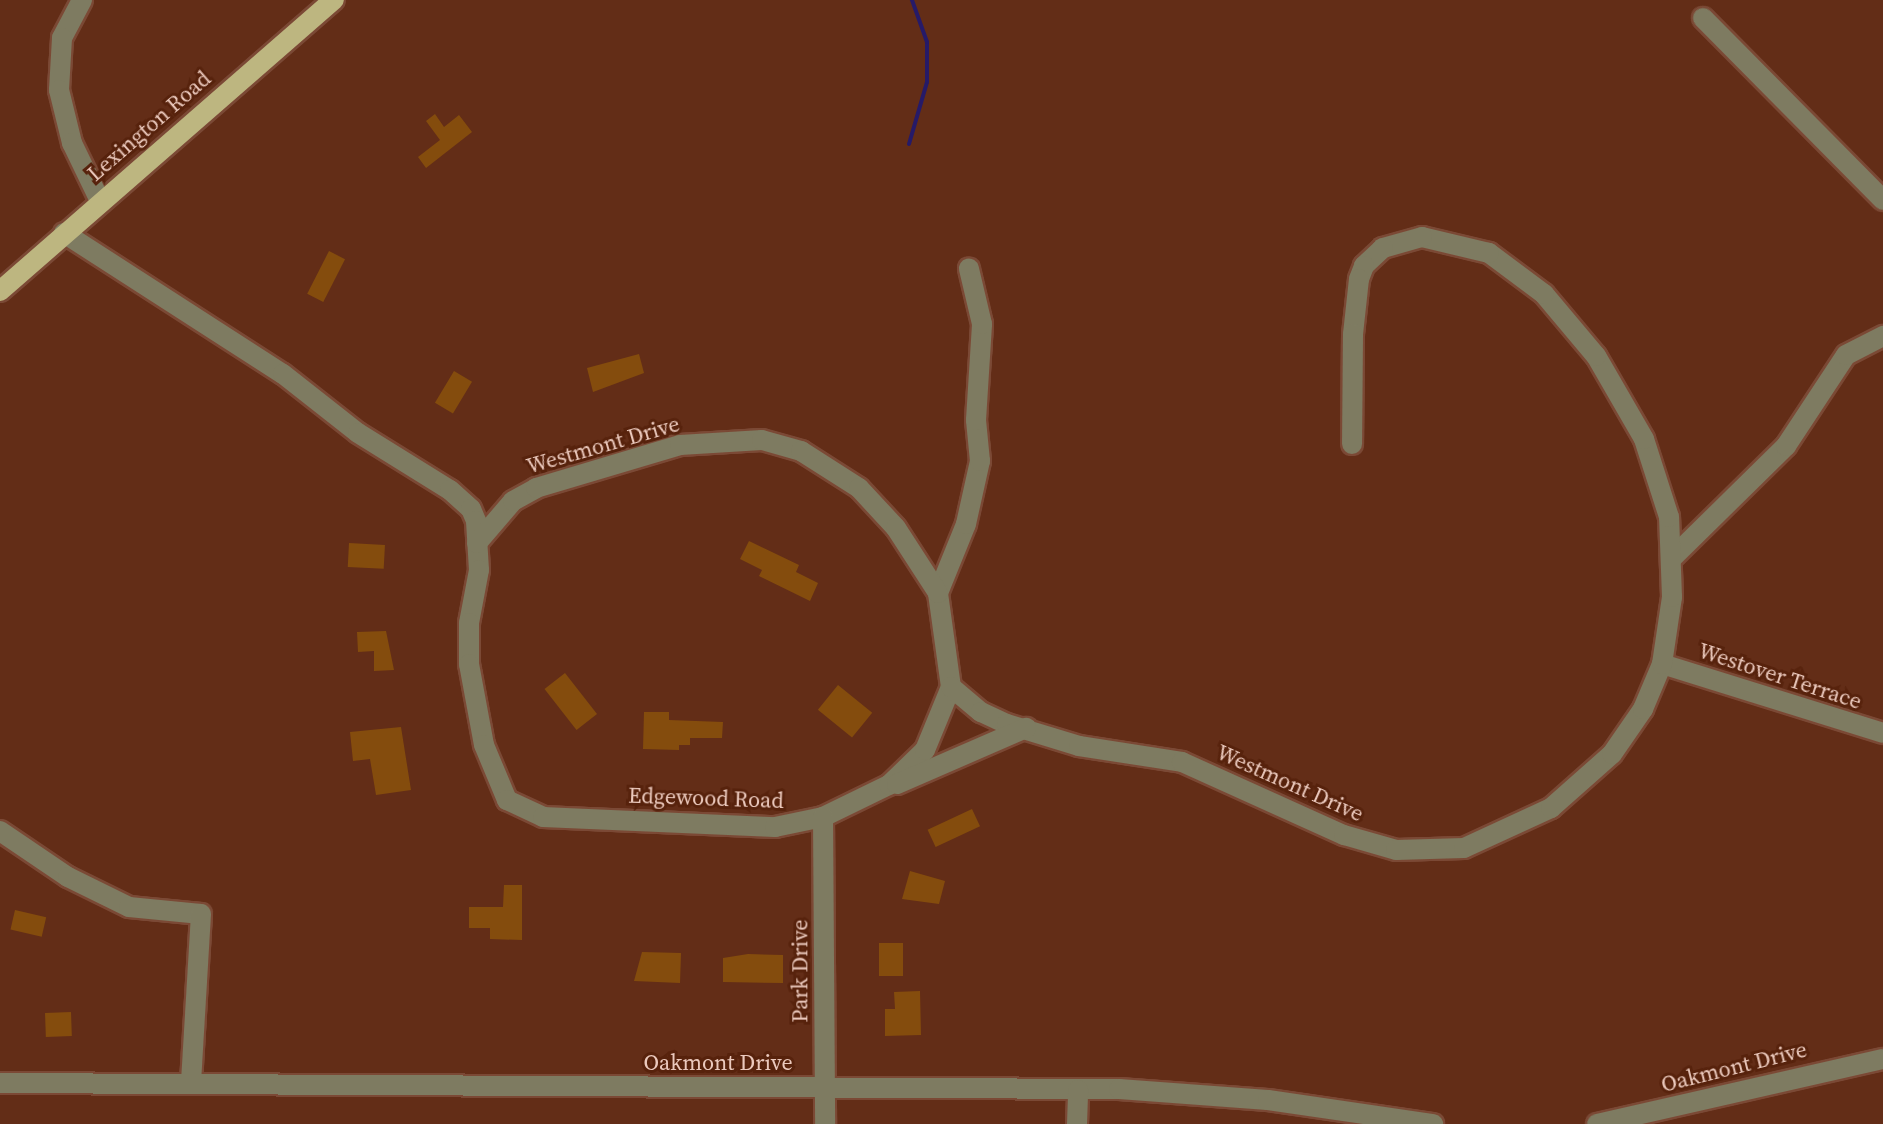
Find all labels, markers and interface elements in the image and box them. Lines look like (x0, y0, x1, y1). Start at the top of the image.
street label: Lexington Road (82, 65, 216, 187)
street label: Westmont Drive (523, 411, 683, 479)
street label: Westover Terrace (1695, 637, 1865, 715)
street label: Westmont Drive (1212, 739, 1368, 827)
street label: Edgewood Road (628, 782, 784, 814)
street label: Park Drive (787, 919, 813, 1023)
street label: Oakmont Drive (1658, 1036, 1810, 1098)
street label: Oakmont Drive (643, 1050, 793, 1076)

